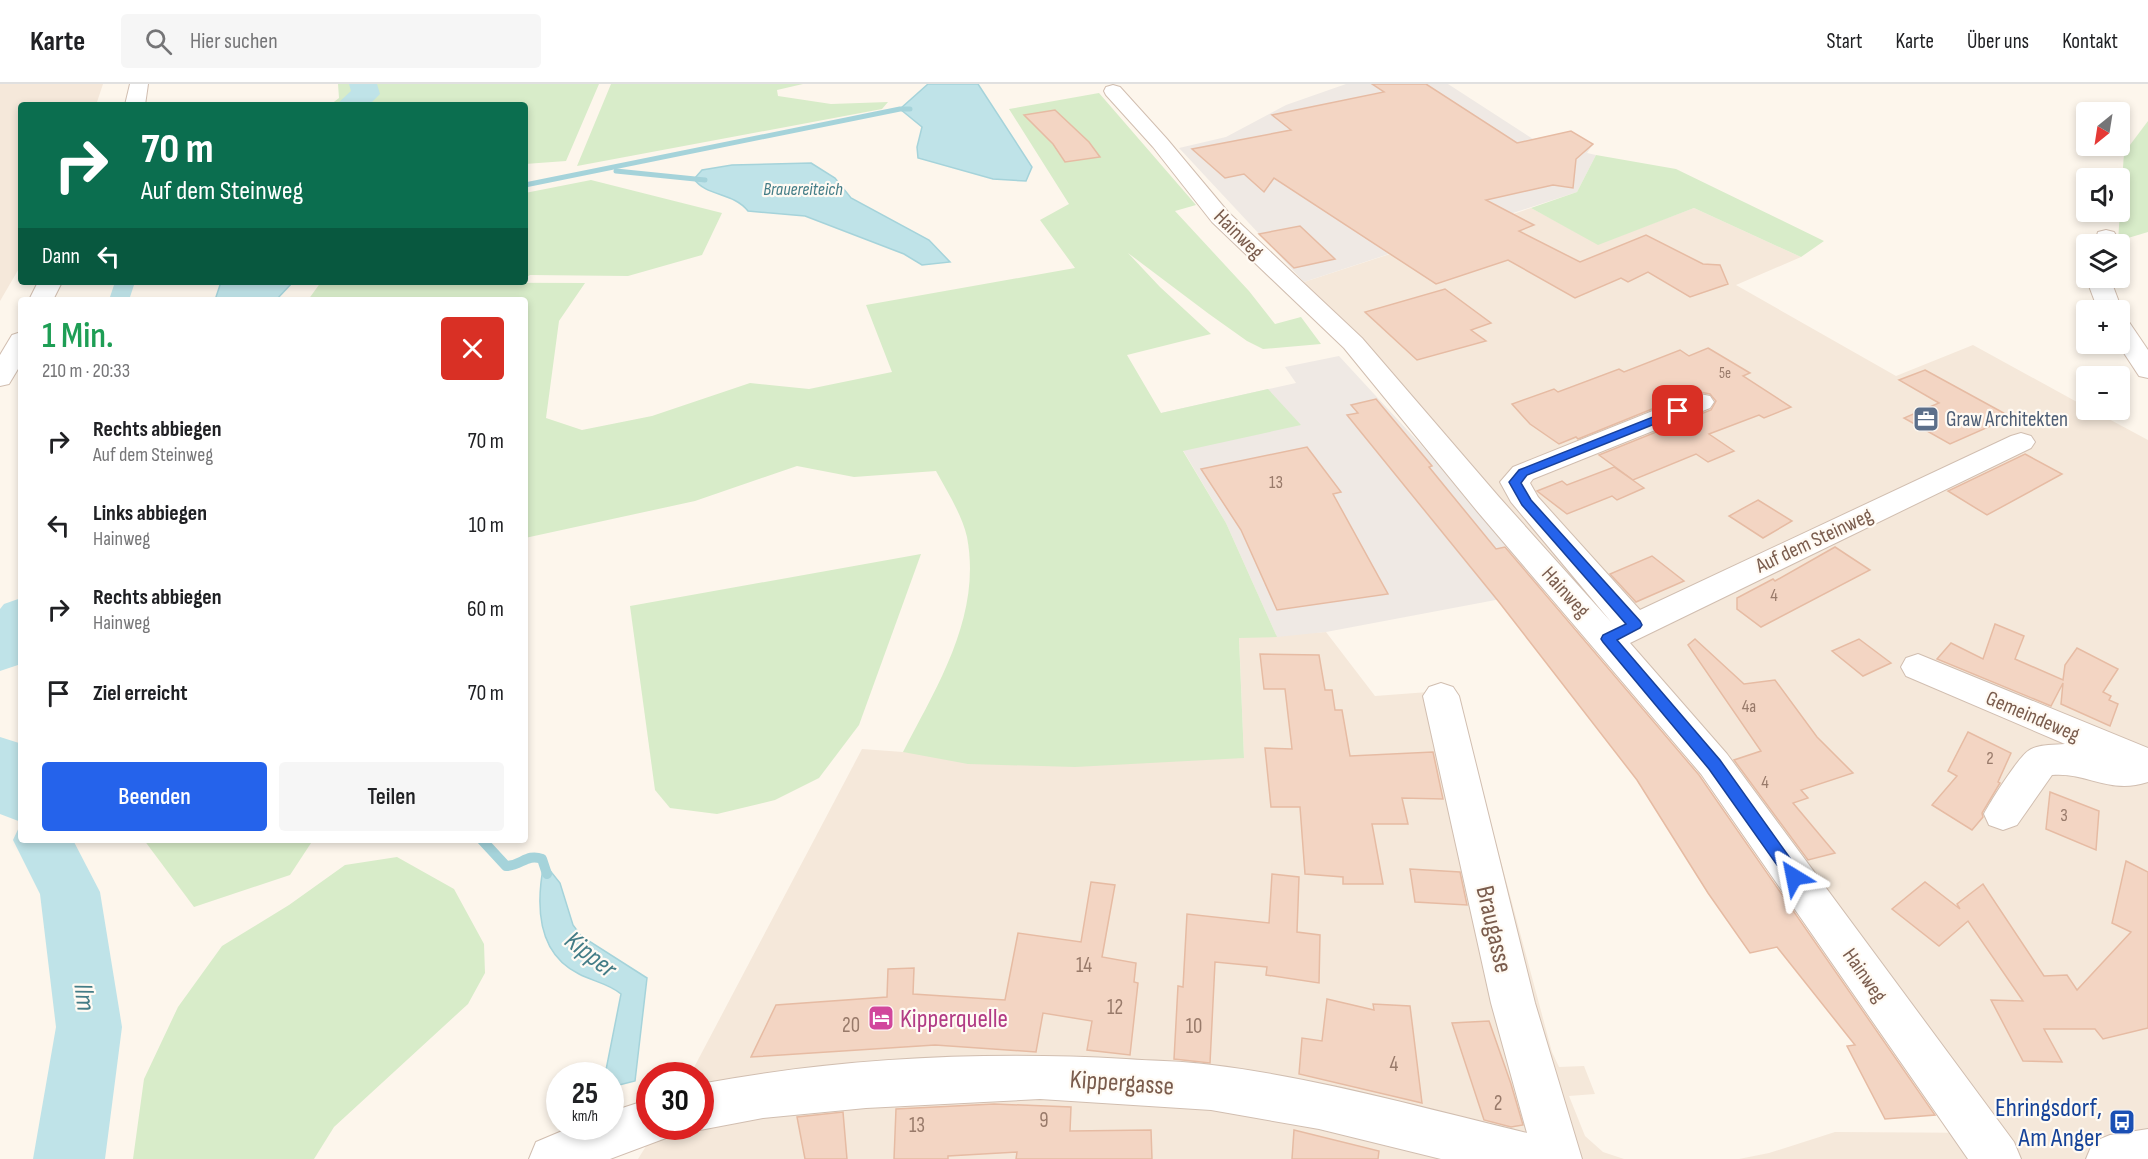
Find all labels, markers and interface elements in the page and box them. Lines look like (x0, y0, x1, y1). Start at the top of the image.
search box (121, 14, 541, 68)
text: Karte (30, 25, 85, 58)
icon: search (142, 25, 175, 58)
text: Hier suchen (190, 28, 278, 55)
text: Start (1826, 29, 1863, 54)
text: Karte (1896, 29, 1934, 54)
text: Über uns (1967, 29, 2029, 54)
text: Kontakt (2062, 29, 2118, 54)
north arrow (2076, 102, 2130, 156)
map controls (2076, 102, 2130, 420)
text: 70 m (141, 124, 214, 175)
icon: right (42, 126, 120, 204)
button: sound (2076, 168, 2130, 222)
text: Auf dem Steinweg (141, 175, 303, 207)
water label: Brauereiteich (763, 179, 843, 200)
street label: Hainweg (1209, 204, 1269, 264)
button: layers (2076, 234, 2130, 288)
icon: left (92, 240, 125, 273)
text: Dann (42, 243, 80, 270)
button: + (2076, 300, 2130, 354)
text: 1 Min. (42, 315, 114, 358)
button: close (441, 317, 504, 380)
text: 210 m · 20:33 (42, 359, 130, 383)
house number: 5e (1719, 364, 1731, 383)
button: − (2076, 366, 2130, 420)
pin (1652, 385, 1703, 436)
icon: arrive (1661, 394, 1694, 427)
office icon: Graw Architekten (1911, 404, 1941, 434)
place label: Graw Architekten (1946, 407, 2068, 432)
text: Rechts abbiegen (93, 416, 222, 443)
icon: right (42, 425, 75, 458)
text: 70 m (468, 428, 504, 455)
text: Auf dem Steinweg (93, 443, 213, 467)
house number: 13 (1269, 472, 1283, 493)
text: Links abbiegen (93, 500, 207, 527)
street label: Auf dem Steinweg (1751, 502, 1877, 579)
icon: left (42, 509, 75, 542)
text: 10 m (469, 512, 504, 539)
text: Hainweg (93, 527, 150, 551)
street label: Hainweg (1536, 562, 1595, 623)
text: Rechts abbiegen (93, 584, 222, 611)
house number: 4 (1770, 585, 1778, 606)
icon: right (42, 593, 75, 626)
text: 60 m (467, 596, 504, 623)
text: Hainweg (93, 611, 150, 635)
icon: arrive (42, 677, 75, 710)
text: Ziel erreicht (93, 680, 188, 707)
text: 70 m (468, 680, 504, 707)
street label: Gemeindeweg (1982, 686, 2083, 747)
house number: 4a (1742, 696, 1756, 717)
house number: 2 (1986, 748, 1994, 769)
button: Beenden (42, 762, 267, 831)
button: Teilen (279, 762, 504, 831)
house number: 4 (1761, 772, 1769, 793)
house number: 3 (2060, 805, 2068, 826)
position arrow (1762, 845, 1826, 909)
street label: Braugasse (1468, 883, 1519, 976)
water label: Kipper (558, 925, 624, 986)
street label: Hainweg (1837, 943, 1892, 1007)
house number: 14 (1076, 953, 1092, 978)
water label: Ilm (66, 981, 102, 1013)
house number: 12 (1107, 995, 1123, 1020)
hotel icon: Kipperquelle (866, 1003, 896, 1033)
place label: Kipperquelle (900, 1004, 1008, 1035)
house number: 20 (842, 1013, 860, 1038)
house number: 10 (1186, 1014, 1202, 1039)
house number: 4 (1390, 1052, 1399, 1077)
speed limit sign: 30 (636, 1062, 714, 1140)
street label: Kippergasse (1069, 1064, 1175, 1103)
text: 25 (572, 1076, 598, 1112)
house number: 2 (1494, 1091, 1502, 1116)
place label: Ehringsdorf, Am Anger (1995, 1093, 2103, 1154)
text: km/h (572, 1107, 598, 1126)
bus stop icon: Ehringsdorf, Am Anger (2107, 1107, 2137, 1137)
house number: 9 (1039, 1108, 1049, 1133)
house number: 13 (909, 1113, 925, 1138)

